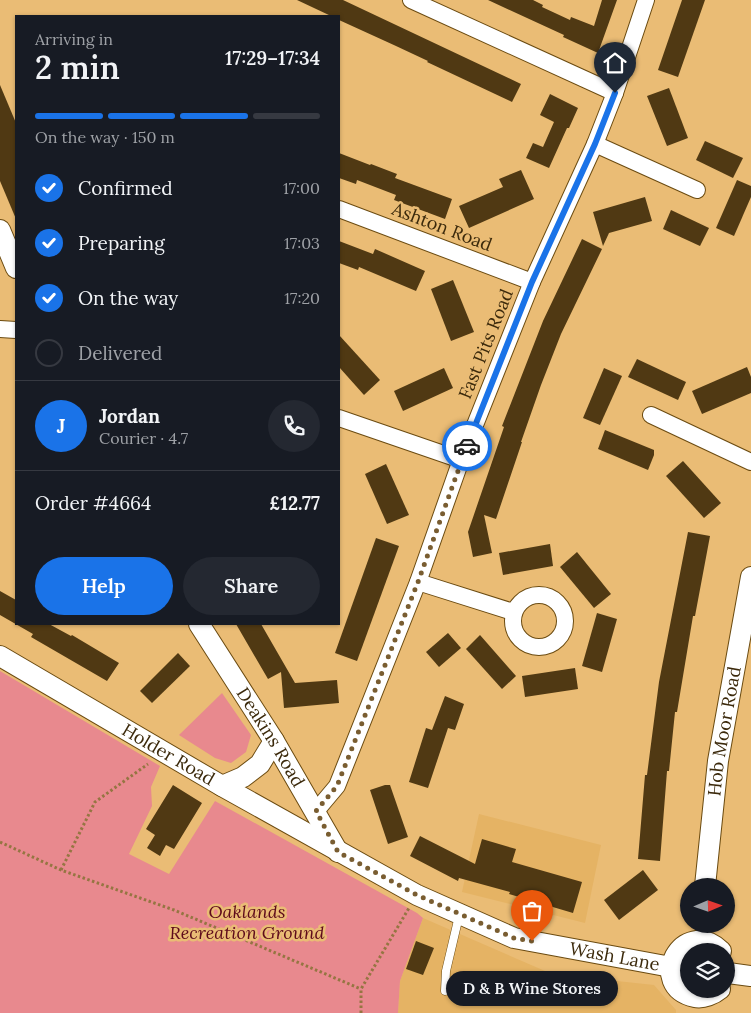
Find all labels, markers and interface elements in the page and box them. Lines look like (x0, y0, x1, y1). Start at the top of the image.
text: Arriving in (35, 29, 113, 49)
pin (594, 42, 636, 93)
text: 17:29–17:34 (225, 46, 320, 70)
text: 2 min (35, 47, 120, 88)
icon: home (601, 49, 629, 77)
text: On the way · 150 m (35, 127, 175, 147)
icon: check (35, 174, 63, 202)
text: Confirmed (78, 176, 173, 200)
text: 17:00 (283, 178, 320, 198)
street label: Ashton Road (388, 197, 496, 256)
icon: check (35, 229, 63, 257)
text: Preparing (78, 231, 165, 255)
text: 17:03 (284, 233, 320, 253)
icon: check (35, 284, 63, 312)
street label: Fast Pits Road (453, 285, 518, 402)
text: On the way (78, 286, 178, 310)
text: 17:20 (284, 288, 320, 308)
text: Delivered (78, 341, 162, 365)
button: phone (268, 400, 320, 452)
text: Jordan (99, 404, 160, 428)
text: J (57, 414, 65, 438)
courier (442, 421, 492, 471)
text: Courier · 4.7 (99, 428, 188, 448)
icon: car (453, 432, 481, 460)
text: Order #4664 (35, 491, 151, 515)
text: £12.77 (269, 491, 320, 515)
button: Help (35, 557, 173, 615)
button: Share (183, 557, 320, 615)
street label: Hob Moor Road (702, 664, 746, 797)
street label: Deakins Road (232, 683, 310, 791)
street label: Holder Road (118, 718, 219, 790)
north arrow (680, 878, 735, 932)
map controls (680, 878, 735, 998)
pin (511, 890, 553, 941)
icon: bag (518, 897, 546, 925)
park label: Oaklands Recreation Ground (170, 900, 324, 944)
street label: Wash Lane (568, 936, 662, 976)
button: layers (680, 943, 735, 998)
callout: D & B Wine Stores (446, 971, 618, 1006)
text: D & B Wine Stores (463, 978, 601, 998)

